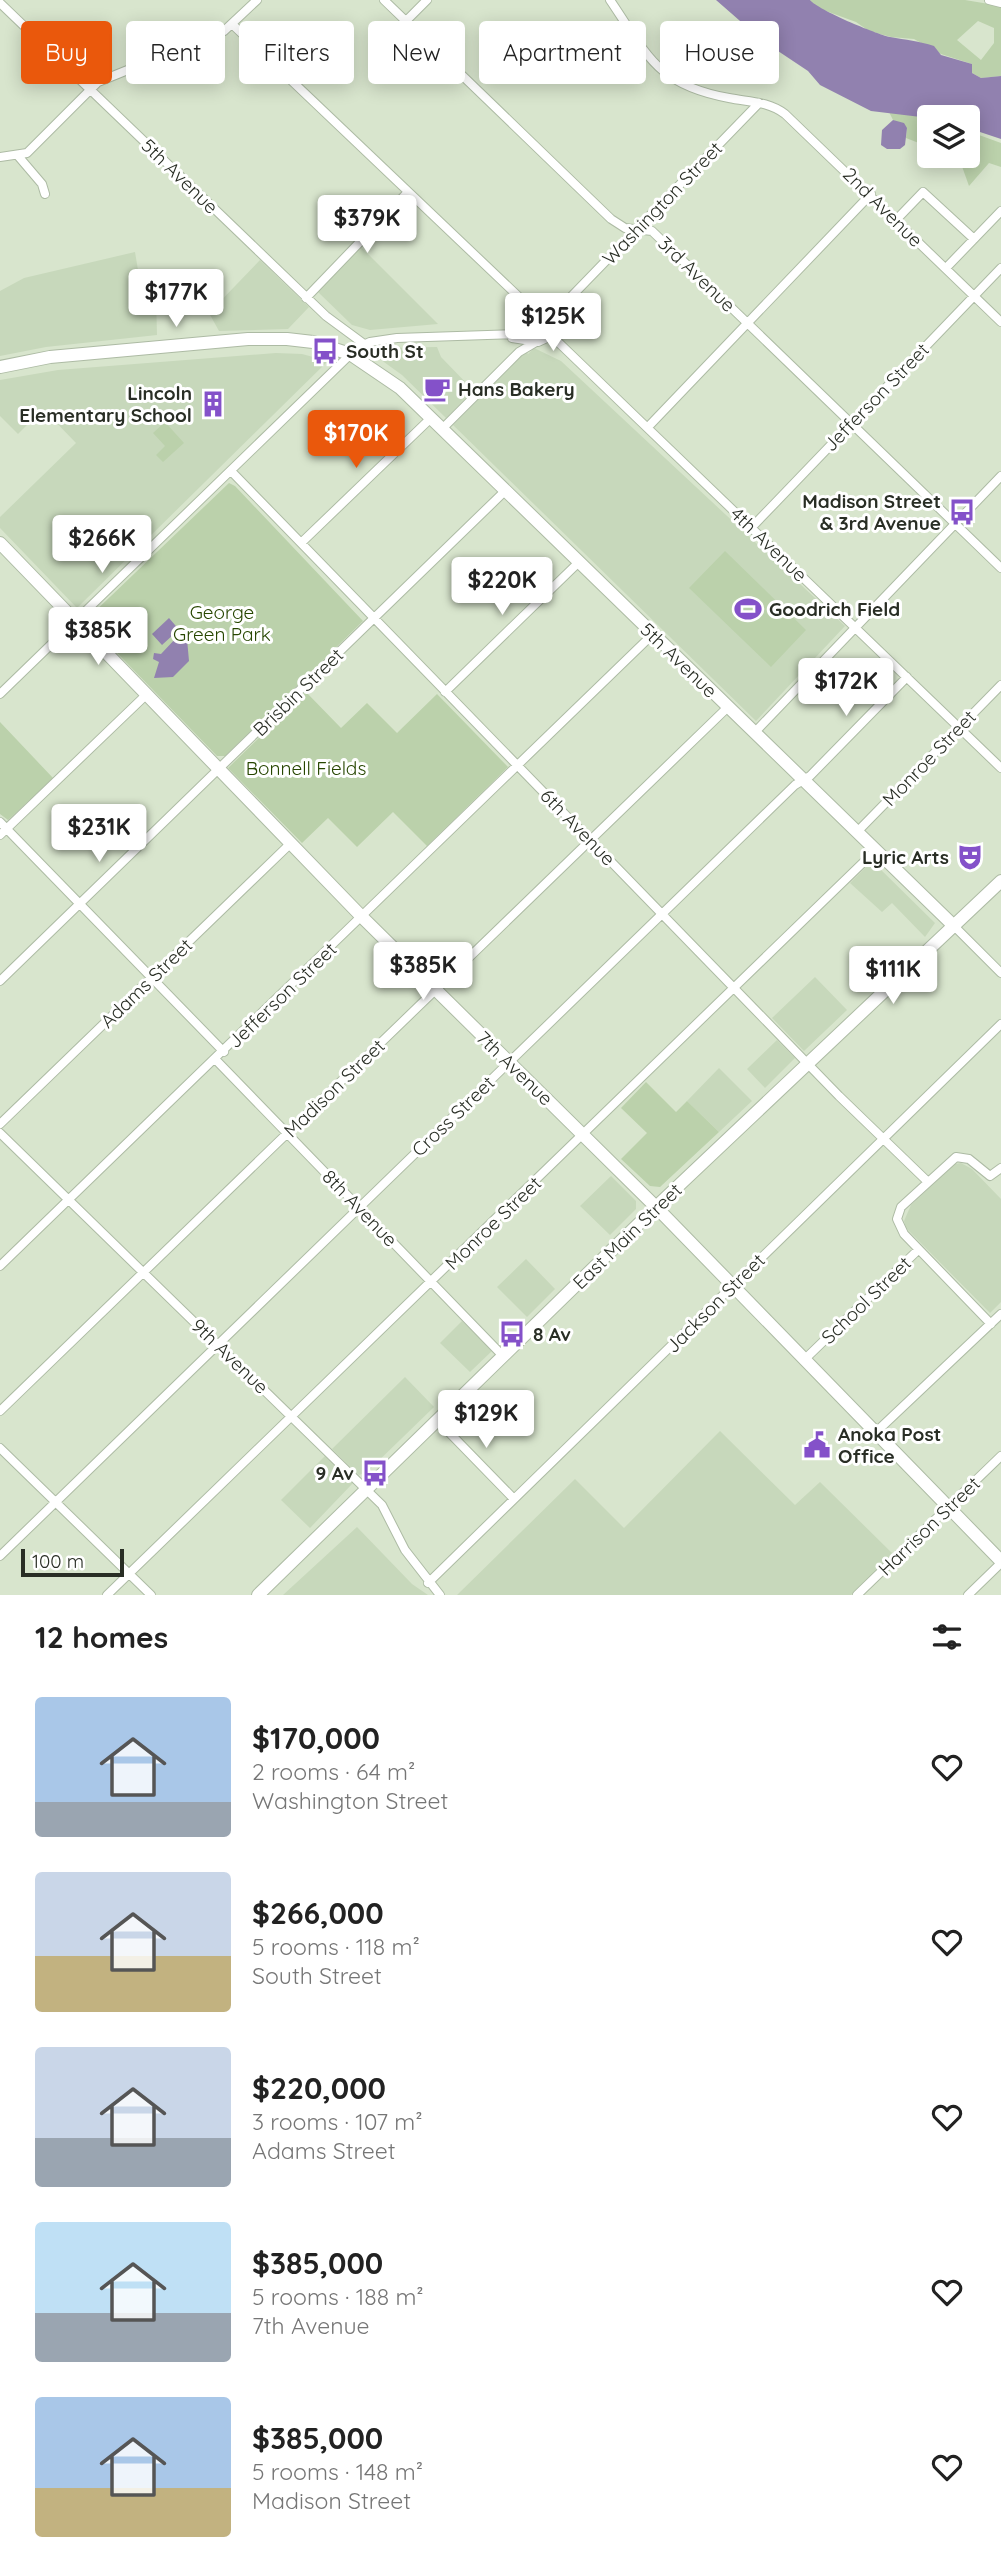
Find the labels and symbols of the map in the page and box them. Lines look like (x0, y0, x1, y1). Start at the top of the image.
street label: 5th Avenue (137, 133, 223, 219)
street label: Washington Street (597, 136, 727, 270)
street label: 2nd Avenue (838, 162, 928, 252)
pin: $379K (318, 196, 416, 255)
street label: 3rd Avenue (653, 231, 741, 317)
pin: $177K (127, 270, 225, 329)
pin: $125K (504, 294, 602, 353)
bus stop icon: South St (310, 336, 340, 366)
street label: Jefferson Street (818, 338, 934, 456)
place label: South St (346, 339, 424, 363)
cafe icon: Hans Bakery (422, 374, 452, 404)
place label: Hans Bakery (458, 377, 575, 401)
place label: Lincoln Elementary School (19, 381, 192, 427)
building icon: Lincoln Elementary School (198, 389, 228, 419)
pin: $170K (307, 410, 405, 470)
place label: Madison Street & 3rd Avenue (802, 489, 941, 535)
bus stop icon: Madison Street & 3rd Avenue (947, 497, 977, 527)
street label: 4th Avenue (726, 502, 812, 586)
pin: $266K (53, 516, 151, 575)
pin: $220K (453, 558, 551, 617)
sports icon: Goodrich Field (733, 594, 763, 624)
place label: Goodrich Field (769, 597, 900, 621)
park label: George Green Park (173, 600, 271, 646)
pin: $385K (49, 608, 147, 667)
street label: 5th Avenue (636, 617, 722, 703)
street label: Brisbin Street (248, 643, 348, 741)
pin: $172K (797, 658, 895, 718)
street label: Monroe Street (877, 705, 981, 811)
park label: Bonnell Fields (246, 756, 366, 780)
street label: 6th Avenue (535, 784, 621, 870)
pin: $231K (50, 804, 148, 864)
theatre icon: Lyric Arts (955, 842, 985, 872)
place label: Lyric Arts (862, 845, 949, 869)
street label: Adams Street (95, 933, 197, 1033)
street label: Jefferson Street (223, 937, 341, 1053)
pin: $385K (374, 942, 472, 1002)
pin: $111K (844, 946, 942, 1006)
street label: 7th Avenue (472, 1026, 558, 1110)
street label: Madison Street (278, 1034, 390, 1142)
street label: Cross Street (407, 1071, 499, 1161)
street label: 8th Avenue (317, 1165, 403, 1251)
street label: Monroe Street (440, 1171, 546, 1275)
street label: East Main Street (568, 1178, 686, 1294)
street label: Jackson Street (660, 1248, 770, 1358)
street label: School Street (816, 1251, 916, 1349)
street label: 9th Avenue (186, 1313, 274, 1399)
bus stop icon: 8 Av (497, 1319, 527, 1349)
place label: 8 Av (533, 1322, 571, 1346)
pin: $129K (437, 1390, 535, 1450)
place label: Anoka Post Office (838, 1422, 941, 1468)
public building icon: Anoka Post Office (802, 1430, 832, 1460)
bus stop icon: 9 Av (360, 1458, 390, 1488)
place label: 9 Av (316, 1461, 354, 1485)
street label: Harrison Street (873, 1471, 985, 1581)
scale bar (21, 1546, 124, 1578)

